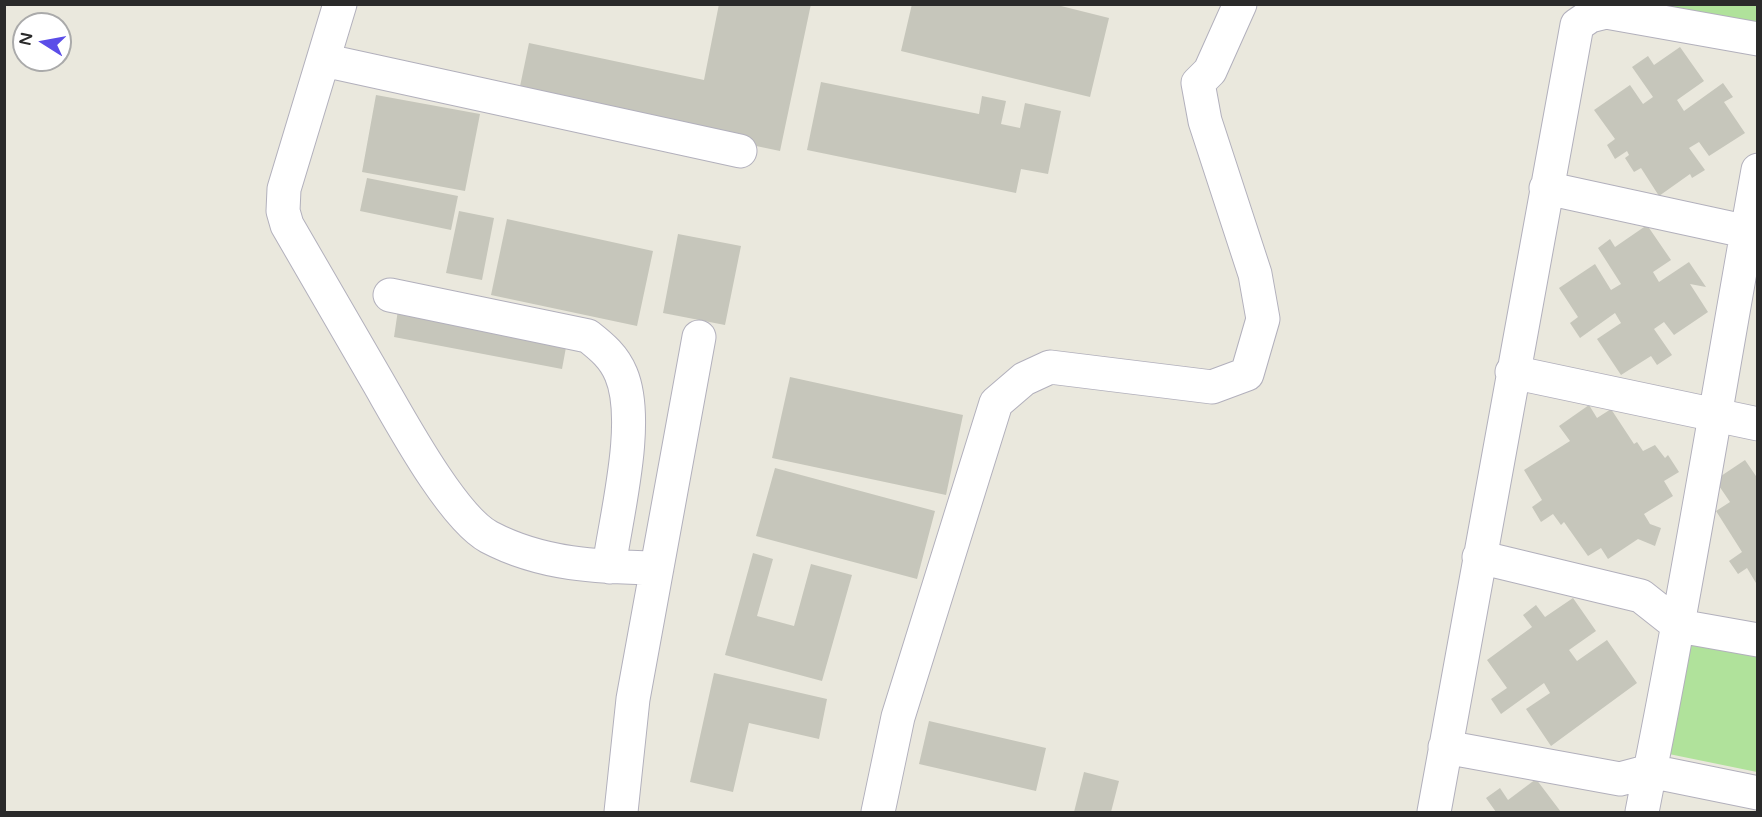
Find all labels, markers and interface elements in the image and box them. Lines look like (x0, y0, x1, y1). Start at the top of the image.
north arrow (12, 12, 72, 72)
text: N (15, 31, 37, 47)

